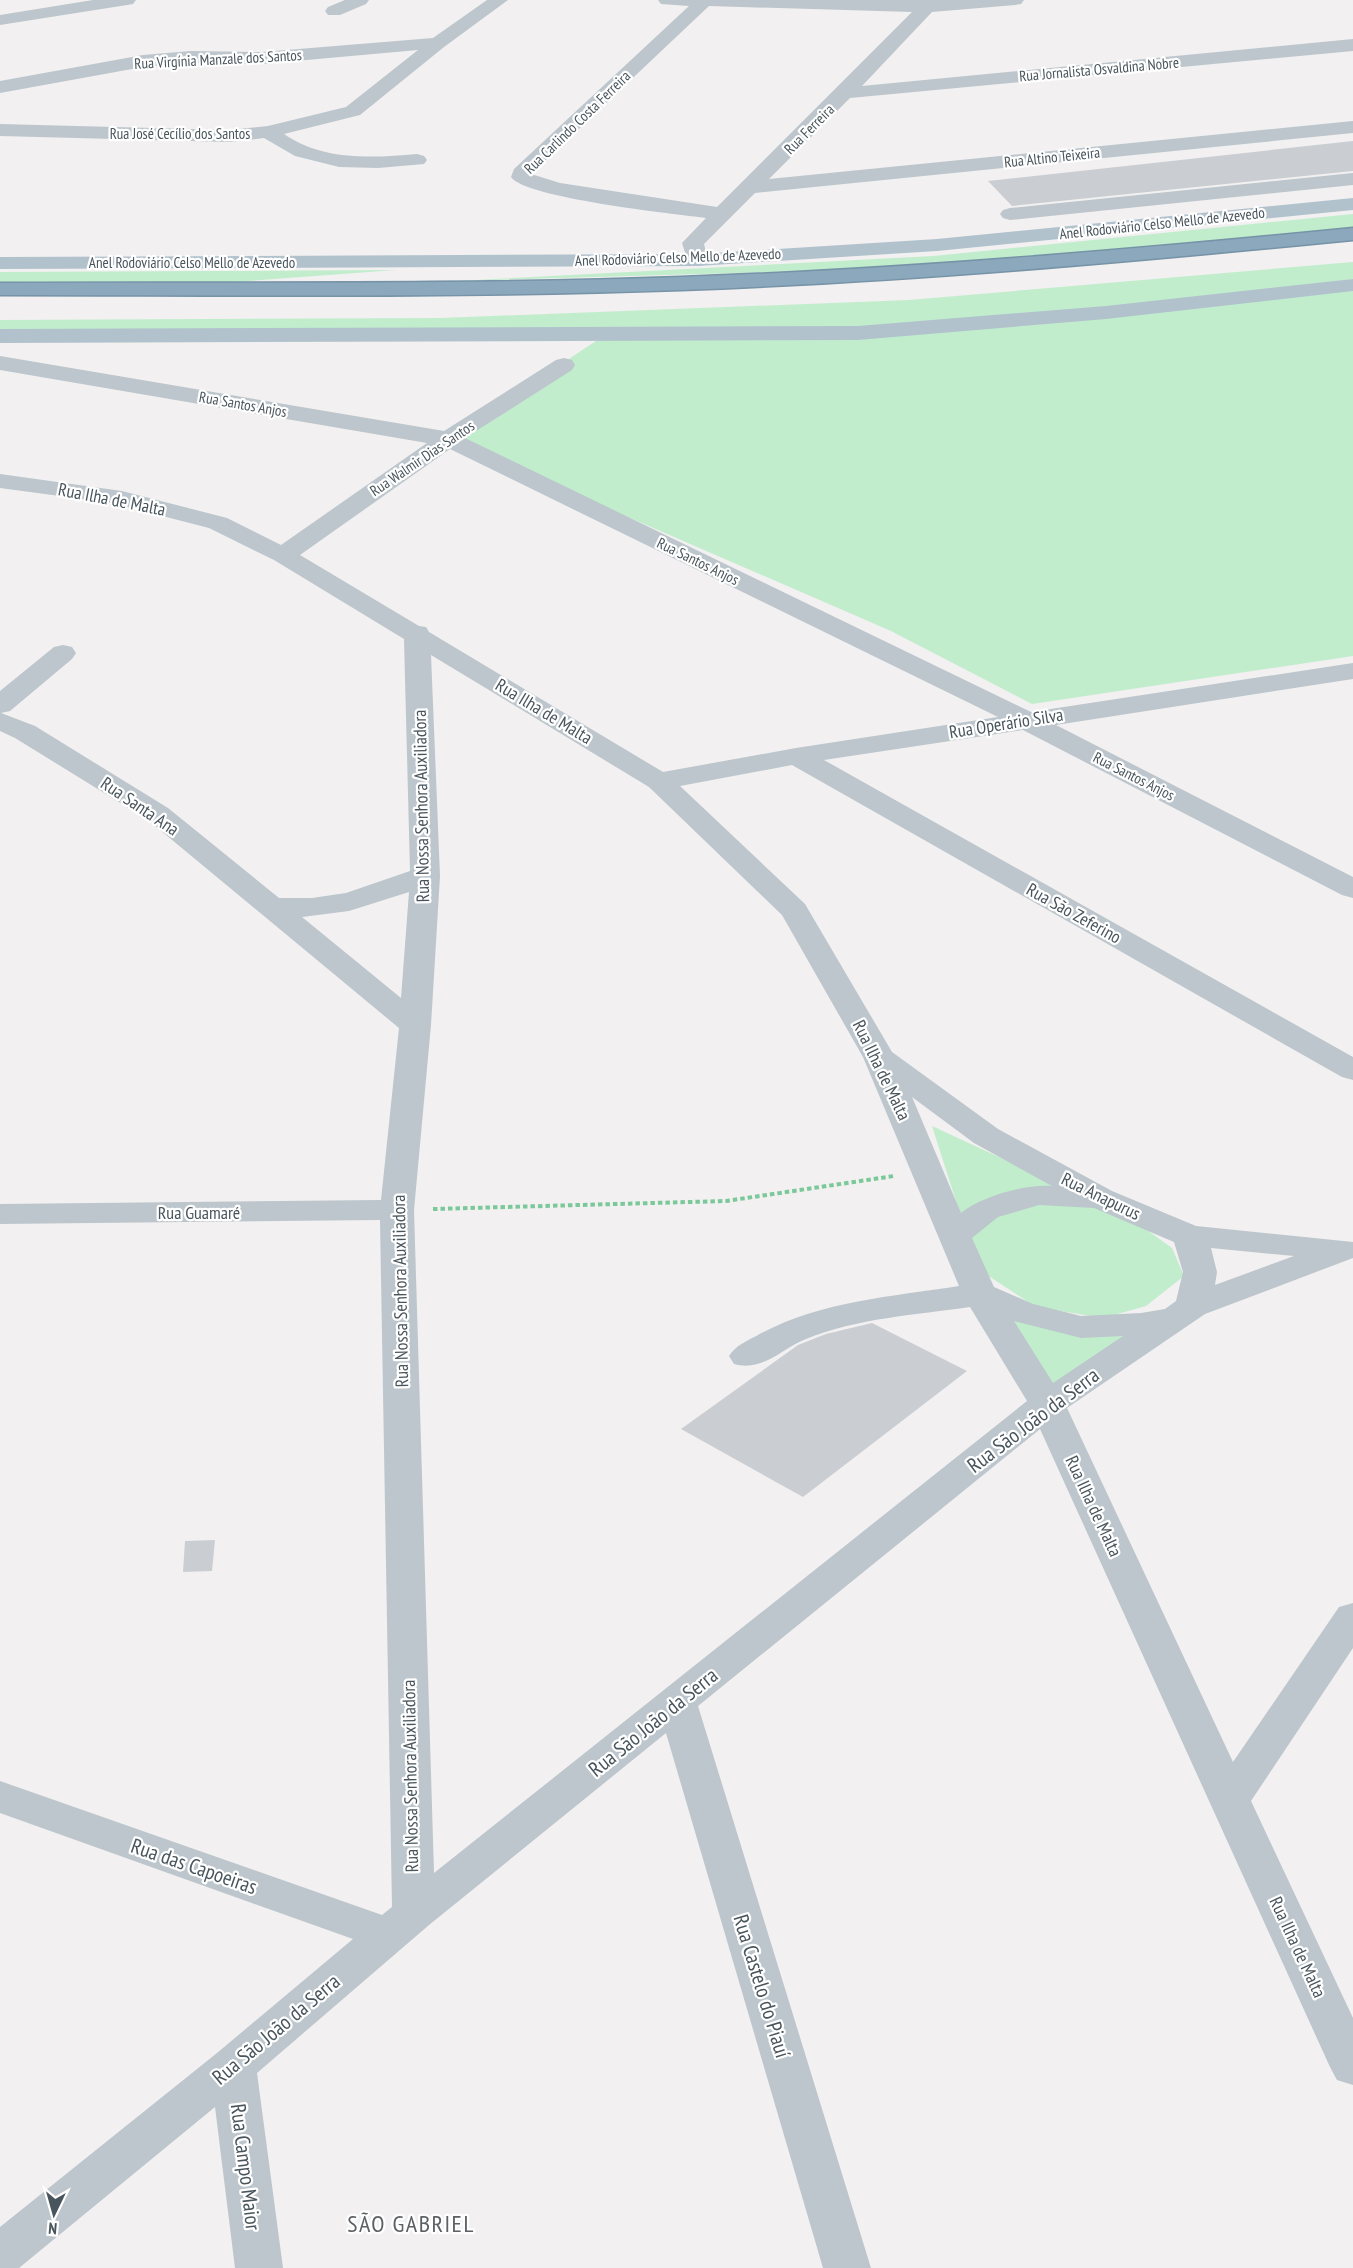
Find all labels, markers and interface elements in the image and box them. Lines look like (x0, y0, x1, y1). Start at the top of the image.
street label: Rua Virgínia Manzale dos Santos (134, 45, 302, 73)
street label: Rua Jornalista Osvaldina Nobre (1018, 53, 1180, 85)
street label: Rua Carlindo Costa Ferreira (520, 66, 634, 178)
street label: Rua Ferreira (780, 100, 838, 158)
street label: Rua José Cecílio dos Santos (110, 124, 250, 143)
street label: Rua Altino Teixeira (1003, 143, 1101, 171)
street label: Anel Rodoviário Celso Mello de Azevedo (1058, 203, 1266, 243)
street label: Anel Rodoviário Celso Mello de Azevedo (575, 244, 781, 270)
street label: Anel Rodoviário Celso Mello de Azevedo (89, 253, 295, 272)
street label: Rua Santos Anjos (198, 387, 288, 421)
street label: Rua Walmir Dias Santos (366, 416, 478, 500)
street label: Rua Ilha de Malta (56, 477, 168, 521)
street label: Rua Santos Anjos (654, 533, 742, 589)
street label: Rua Ilha de Malta (491, 673, 597, 749)
street label: Rua Operário Silva (947, 703, 1065, 743)
street label: Rua Nossa Senhora Auxiliadora (408, 709, 434, 903)
street label: Rua Santos Anjos (1090, 747, 1178, 805)
street label: Rua Santa Ana (97, 771, 183, 841)
street label: Rua São Zeferino (1023, 878, 1126, 949)
street label: Rua Ilha de Malta (848, 1016, 916, 1124)
street label: Rua Anapurus (1058, 1167, 1144, 1225)
street label: Rua Nossa Senhora Auxiliadora (387, 1194, 413, 1388)
street label: Rua Guamaré (158, 1201, 240, 1224)
street label: Rua São João da Serra (962, 1362, 1104, 1478)
street label: Rua Ilha de Malta (1061, 1452, 1127, 1560)
street label: Rua São João da Serra (583, 1662, 723, 1782)
street label: Rua Nossa Senhora Auxiliadora (397, 1679, 423, 1873)
street label: Rua das Capoeiras (127, 1832, 261, 1900)
street label: Rua Ilha de Malta (1265, 1893, 1331, 2001)
street label: Rua Castelo do Piauí (727, 1911, 797, 2061)
street label: Rua São João da Serra (207, 1968, 345, 2090)
street label: Rua Campo Maior (225, 2102, 267, 2232)
north arrow (24, 2184, 84, 2244)
district label: SÃO GABRIEL (347, 2208, 475, 2239)
text: N (48, 2219, 58, 2239)

